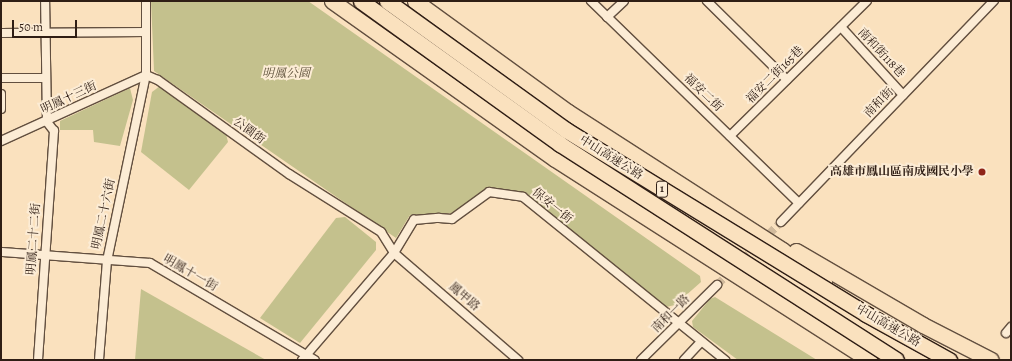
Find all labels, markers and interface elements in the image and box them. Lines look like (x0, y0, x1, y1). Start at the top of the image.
scale bar (14, 12, 79, 38)
text: 50 m (19, 19, 43, 35)
street label: 南和街118巷 (855, 25, 907, 81)
street label: 福安二街165巷 (743, 43, 807, 107)
park label: 明鳳公園 (262, 67, 310, 81)
street label: 福安二街 (681, 71, 725, 115)
street label: 明鳳十三街 (39, 79, 99, 117)
street label: 南和街 (861, 85, 897, 121)
street label: 公園街 (230, 115, 268, 147)
street label: 中山高速公路 (577, 133, 645, 183)
place label: 高雄市鳳山區南成國民小學 (830, 165, 974, 179)
marker: 高雄市鳳山區南成國民小學 (977, 167, 987, 177)
street label: 明鳳二十六街 (89, 177, 119, 251)
road number: 1 (656, 180, 668, 198)
street label: 保安一街 (529, 185, 575, 227)
street label: 明鳳二十二街 (24, 203, 44, 275)
street label: 明鳳十一街 (160, 252, 220, 294)
street label: 鳳甲路 (446, 280, 482, 314)
street label: 南和一路 (649, 292, 693, 336)
street label: 中山高速公路 (853, 302, 923, 350)

